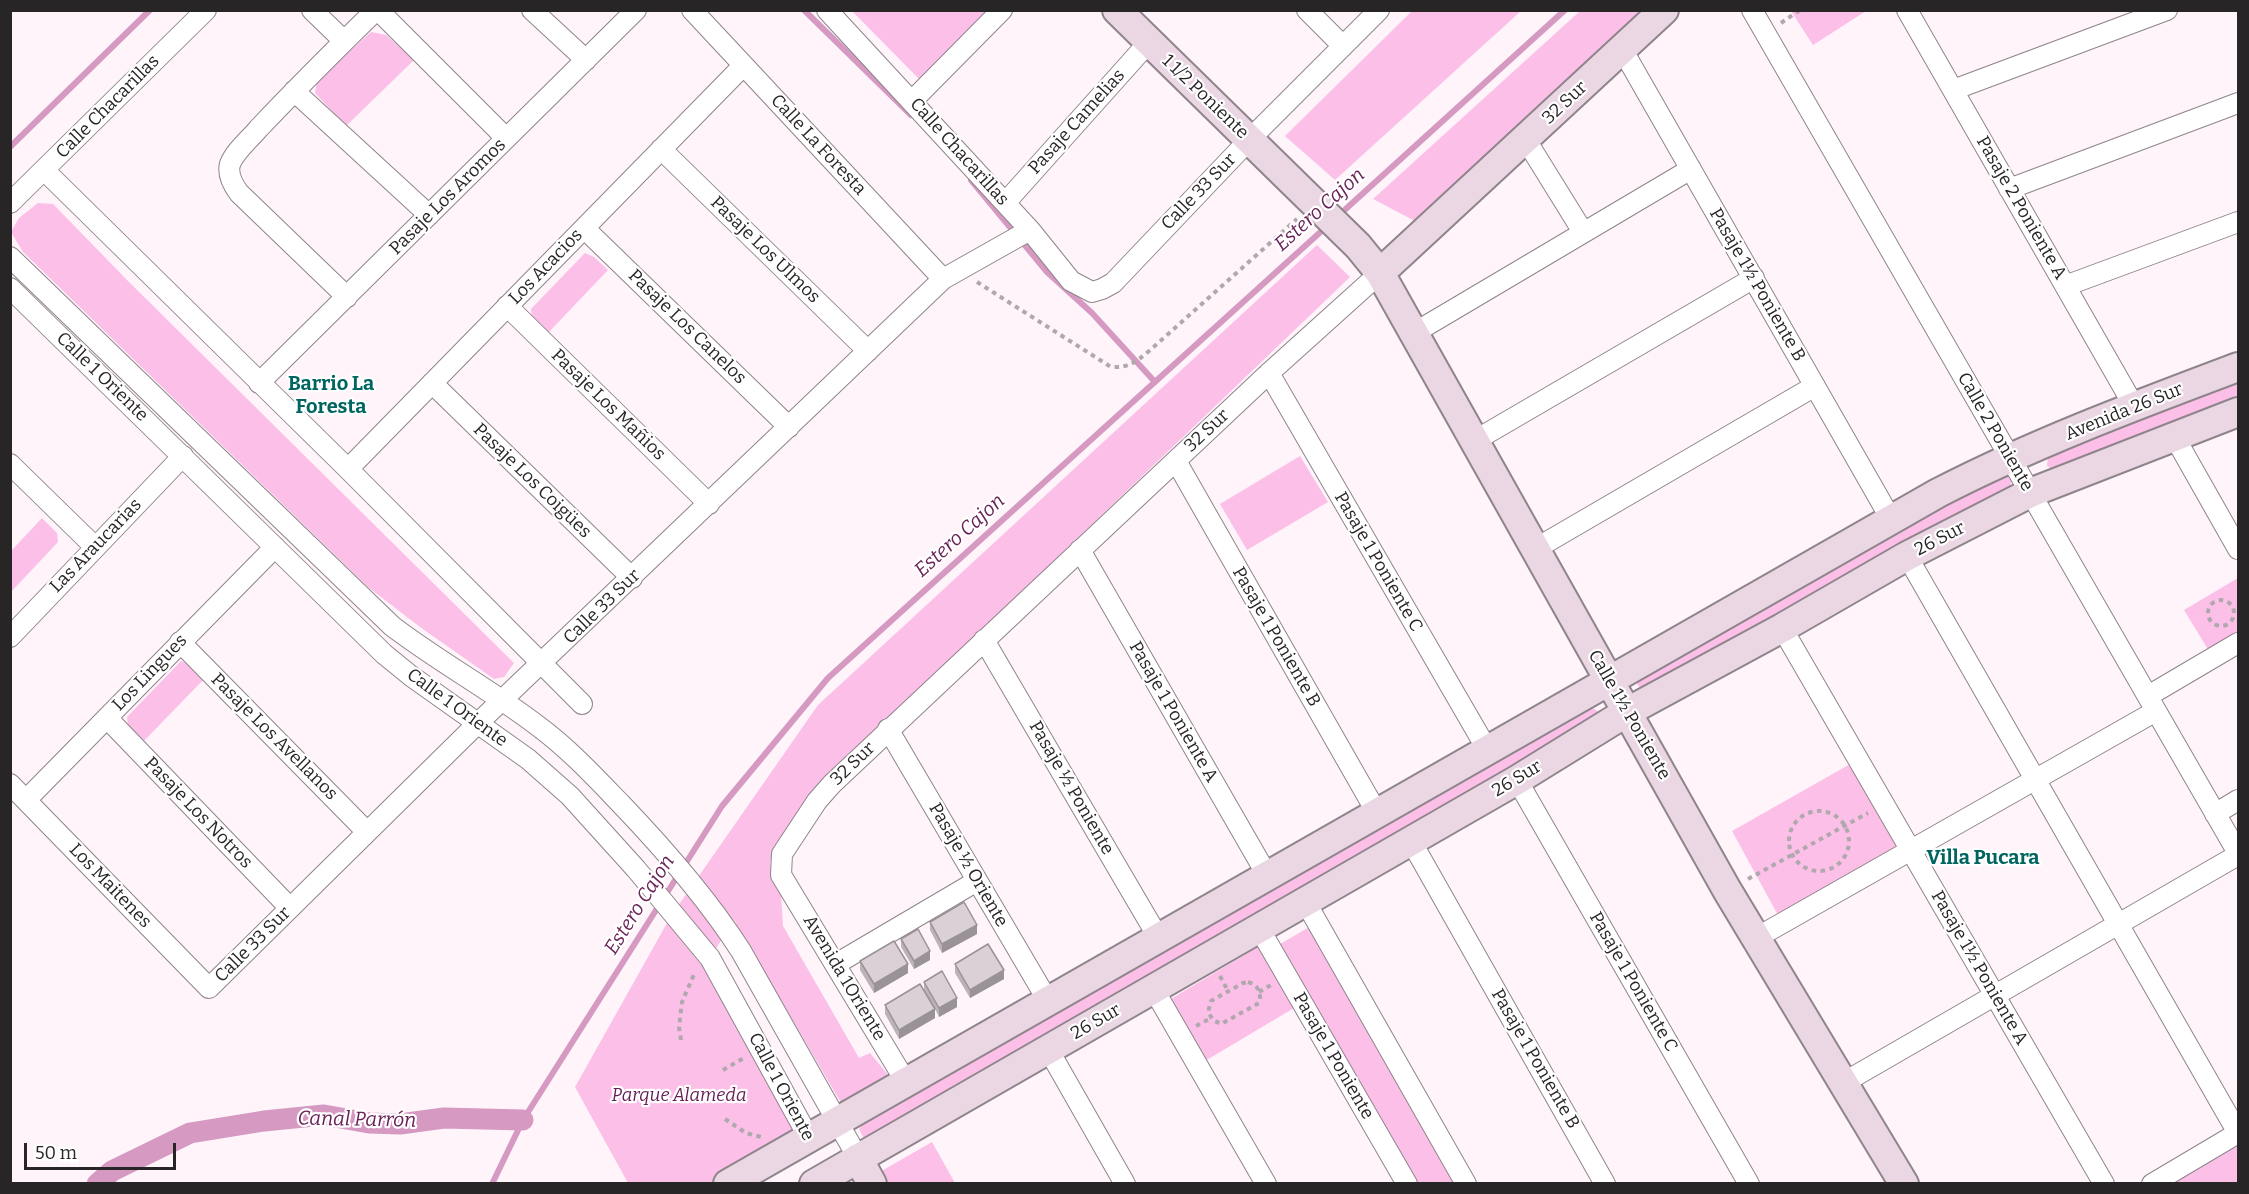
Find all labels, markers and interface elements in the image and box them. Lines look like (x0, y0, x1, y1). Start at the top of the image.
street label: 1 1/2 Poniente (1157, 50, 1253, 144)
street label: Calle Chacarillas (52, 51, 164, 163)
street label: Pasaje Camelias (1024, 65, 1130, 179)
street label: 32 Sur (1538, 77, 1592, 129)
street label: Calle La Foresta (766, 90, 870, 200)
street label: Calle Chacarillas (905, 94, 1013, 210)
street label: Pasaje 2 Poniente A (1971, 133, 2071, 283)
street label: Pasaje Los Aromos (385, 134, 511, 260)
street label: Calle 33 Sur (1157, 149, 1241, 235)
water label: Estero Cajon (1270, 163, 1370, 257)
street label: Pasaje Los Ulmos (706, 192, 824, 308)
street label: Pasaje 1½ Poniente B (1704, 205, 1810, 365)
street label: Los Acacios (505, 225, 587, 309)
street label: Pasaje Los Canelos (624, 265, 750, 389)
street label: Calle 1 Oriente (52, 328, 152, 426)
street label: Pasaje Los Mañios (546, 345, 670, 465)
street label: Calle 2 Poniente (1952, 369, 2038, 495)
district label: Barrio La Foresta (288, 372, 374, 419)
street label: Avenida 26 Sur (2062, 379, 2186, 445)
street label: 32 Sur (1180, 405, 1234, 457)
street label: Pasaje Los Coigües (469, 419, 595, 543)
street label: Pasaje 1 Poniente C (1329, 488, 1427, 636)
water label: Estero Cajon (910, 489, 1010, 583)
street label: Las Araucarias (46, 494, 146, 598)
street label: 26 Sur (1911, 517, 1969, 561)
street label: Pasaje 1 Poniente B (1227, 563, 1325, 711)
street label: Calle 33 Sur (559, 565, 645, 649)
street label: Los Lingues (108, 630, 192, 716)
street label: Pasaje 1 Poniente A (1124, 638, 1222, 786)
street label: Calle 1½ Poniente (1583, 646, 1675, 784)
street label: Calle 1 Oriente (402, 664, 512, 752)
street label: Pasaje Los Avellanos (206, 669, 342, 805)
street label: Pasaje ½ Poniente (1024, 717, 1118, 859)
street label: 32 Sur (826, 738, 880, 790)
street label: Pasaje Los Notros (139, 753, 257, 873)
street label: 26 Sur (1488, 756, 1546, 802)
street label: Pasaje ½ Oriente (924, 799, 1012, 931)
street label: Los Maitenes (64, 839, 156, 933)
district label: Villa Pucara (1927, 846, 2039, 870)
water label: Estero Cajon (600, 851, 680, 959)
street label: Pasaje 1½ Poniente A (1926, 887, 2032, 1049)
street label: Calle 33 Sur (211, 903, 295, 987)
street label: Pasaje 1 Poniente C (1584, 908, 1682, 1056)
street label: Avenida 1Oriente (798, 911, 890, 1045)
street label: Pasaje 1 Poniente B (1486, 985, 1584, 1133)
street label: Pasaje 1 Poniente (1288, 989, 1378, 1123)
street label: 26 Sur (1067, 999, 1125, 1045)
street label: Calle 1 Oriente (743, 1029, 819, 1145)
park label: Parque Alameda (612, 1085, 746, 1107)
water label: Canal Parrón (297, 1107, 417, 1133)
scale bar (27, 1131, 178, 1169)
text: 50 m (35, 1142, 77, 1164)

